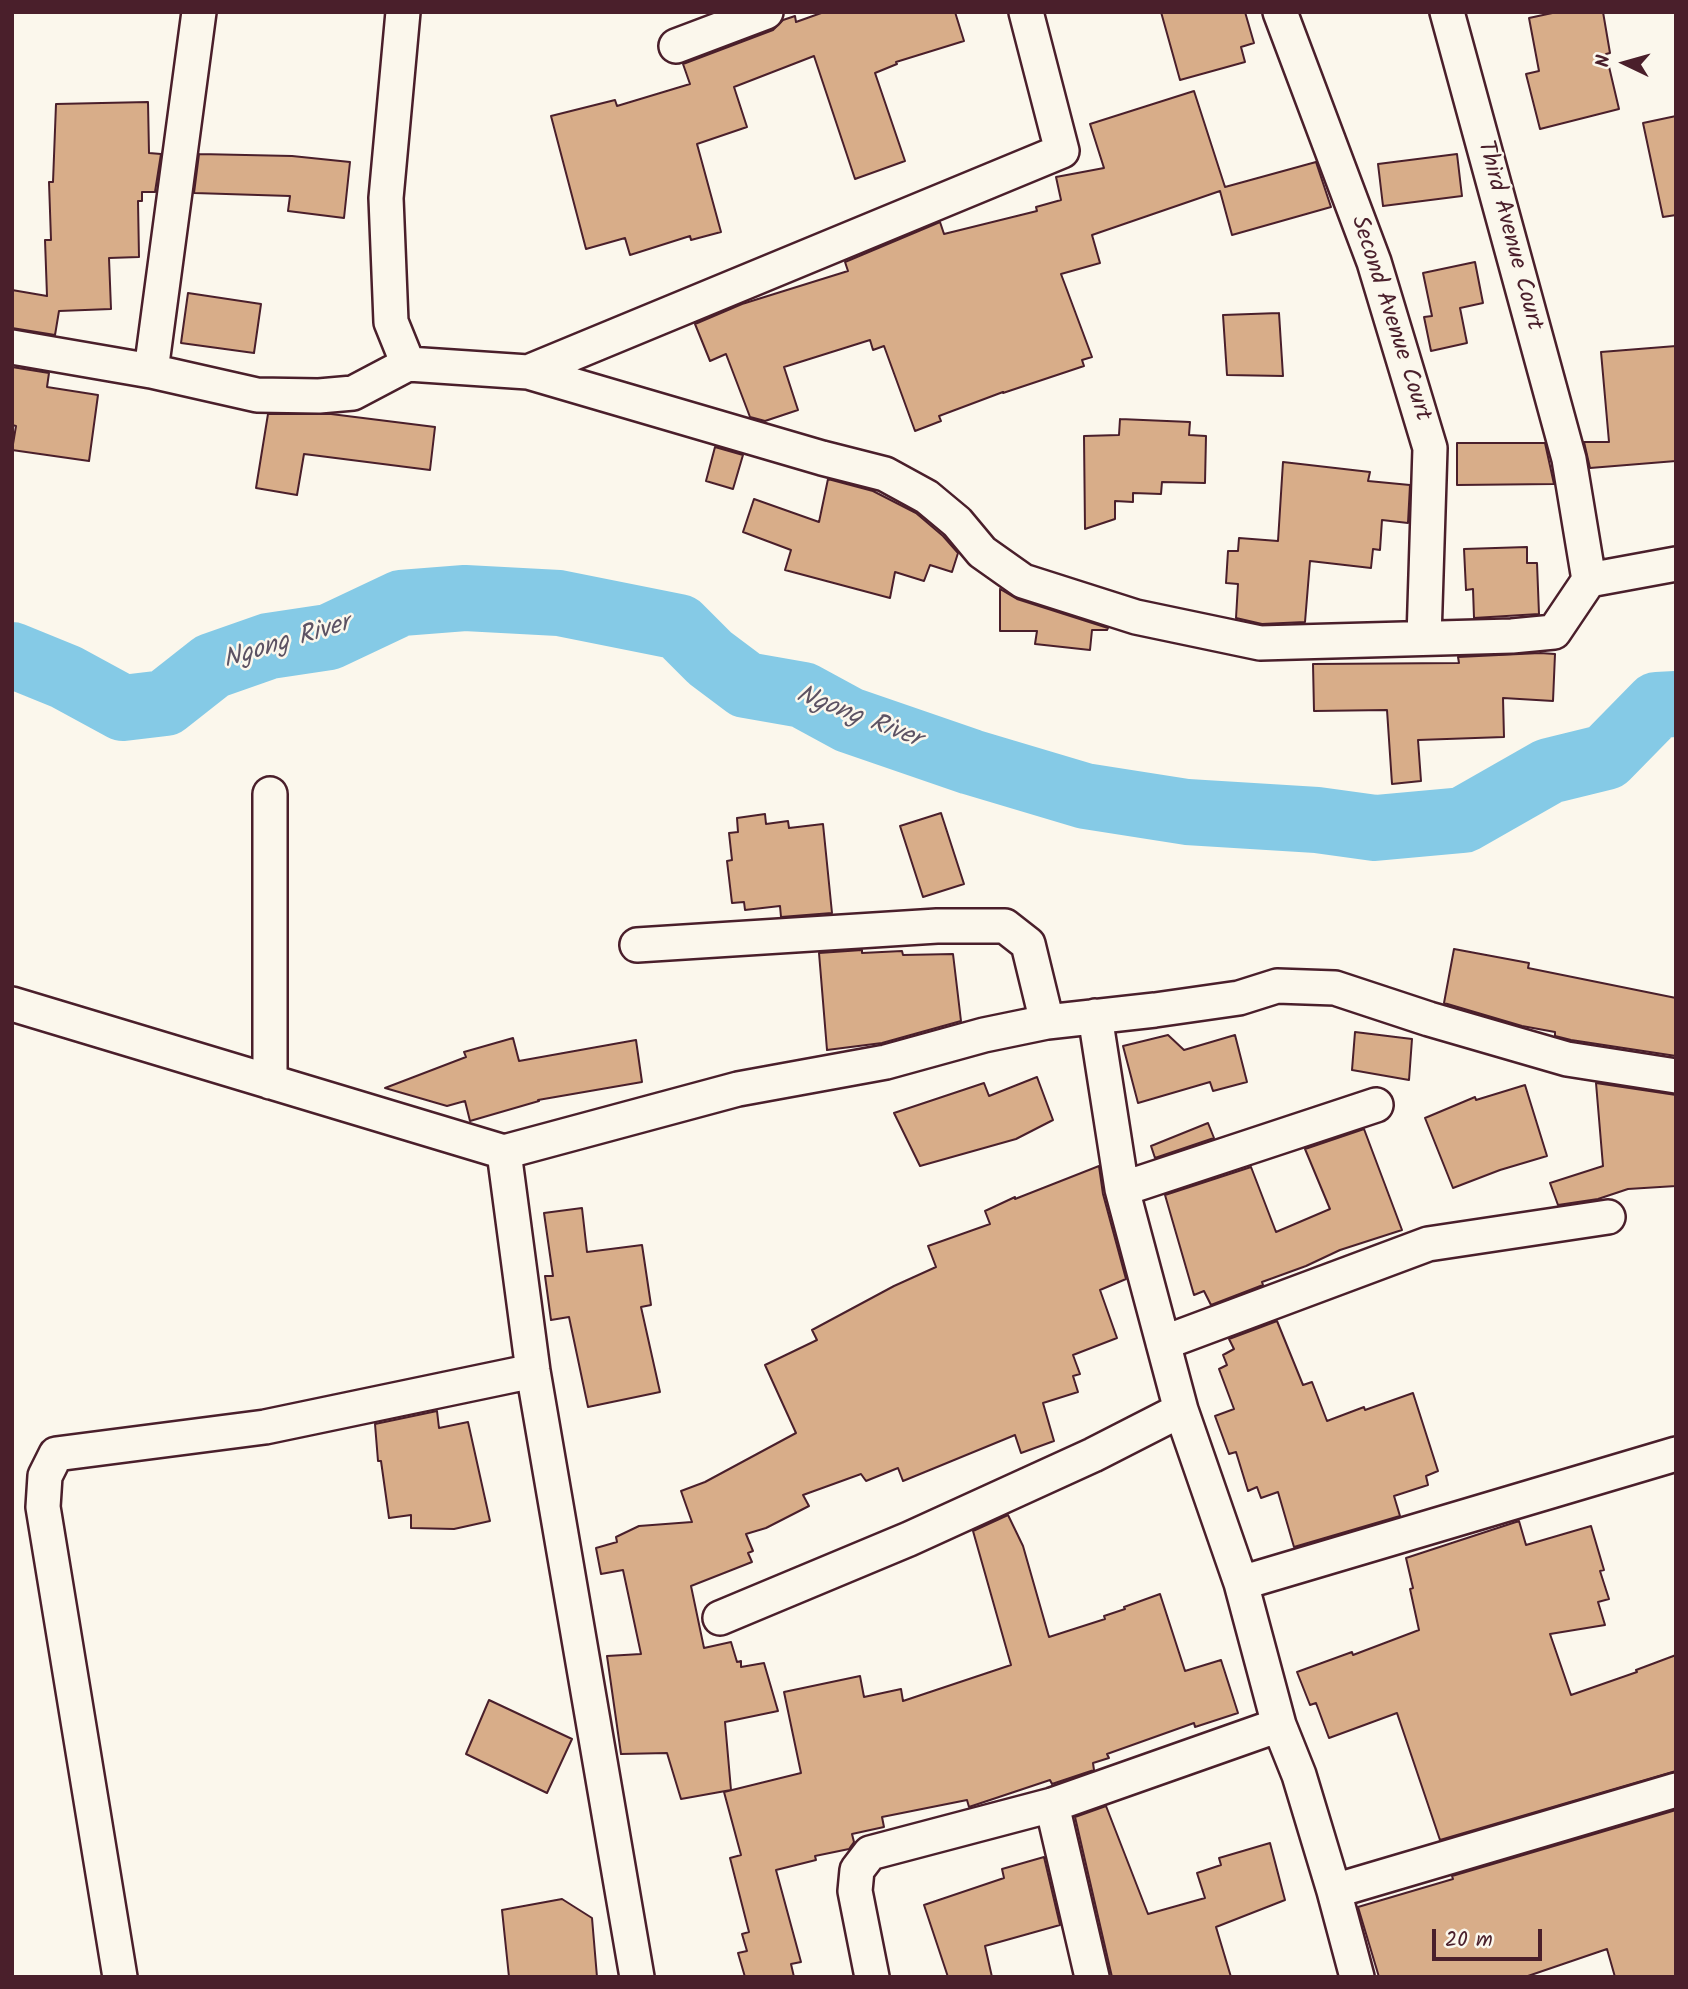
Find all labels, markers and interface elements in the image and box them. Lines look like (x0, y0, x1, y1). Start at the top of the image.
north arrow (1590, 28, 1660, 98)
text: N (1589, 54, 1620, 68)
street label: Third Avenue Court (1469, 138, 1547, 334)
street label: Second Avenue Court (1342, 213, 1436, 425)
water label: Ngong River (220, 610, 354, 678)
water label: Ngong River (791, 681, 925, 757)
scale bar (1436, 1916, 1546, 1960)
text: 20 m (1445, 1924, 1493, 1957)

